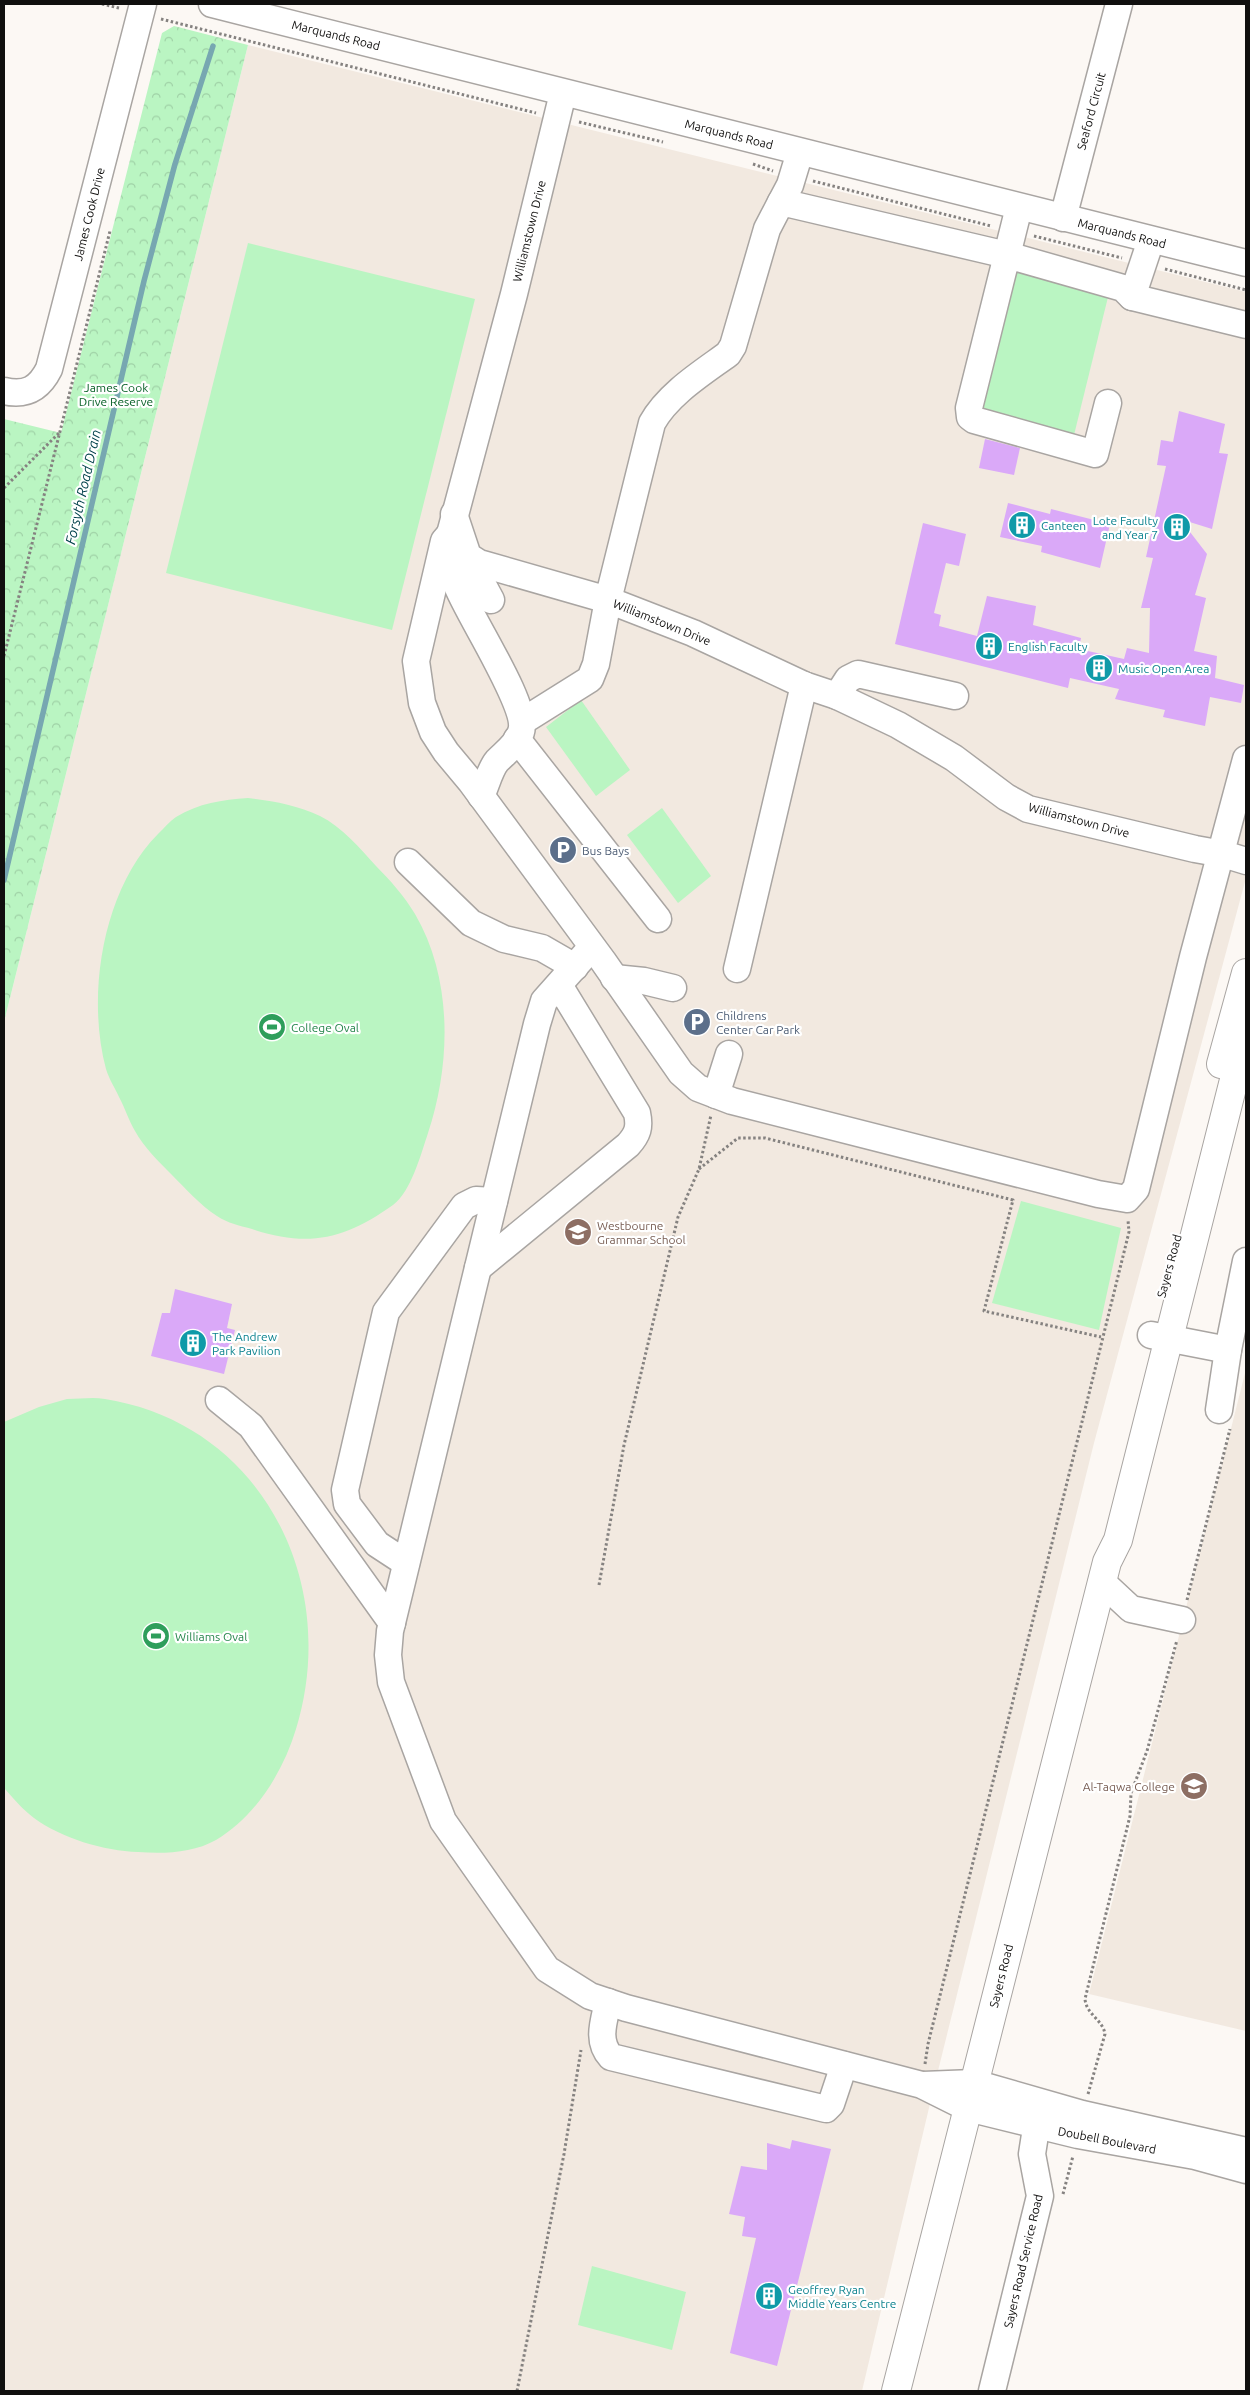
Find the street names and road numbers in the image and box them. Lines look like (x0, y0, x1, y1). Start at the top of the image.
street label: Marquands Road (290, 18, 382, 52)
street label: Seaford Circuit (1074, 70, 1108, 151)
street label: Marquands Road (683, 117, 775, 151)
street label: James Cook Drive (71, 166, 107, 262)
street label: Williamstown Drive (510, 179, 548, 283)
street label: Marquands Road (1076, 216, 1168, 250)
street label: Williamstown Drive (611, 596, 713, 648)
street label: Williamstown Drive (1027, 800, 1131, 840)
street label: Sayers Road (1154, 1233, 1184, 1299)
street label: Sayers Road (987, 1943, 1015, 2009)
street label: Doubell Boulevard (1057, 2124, 1157, 2156)
street label: Sayers Road Service Road (1001, 2193, 1045, 2329)

